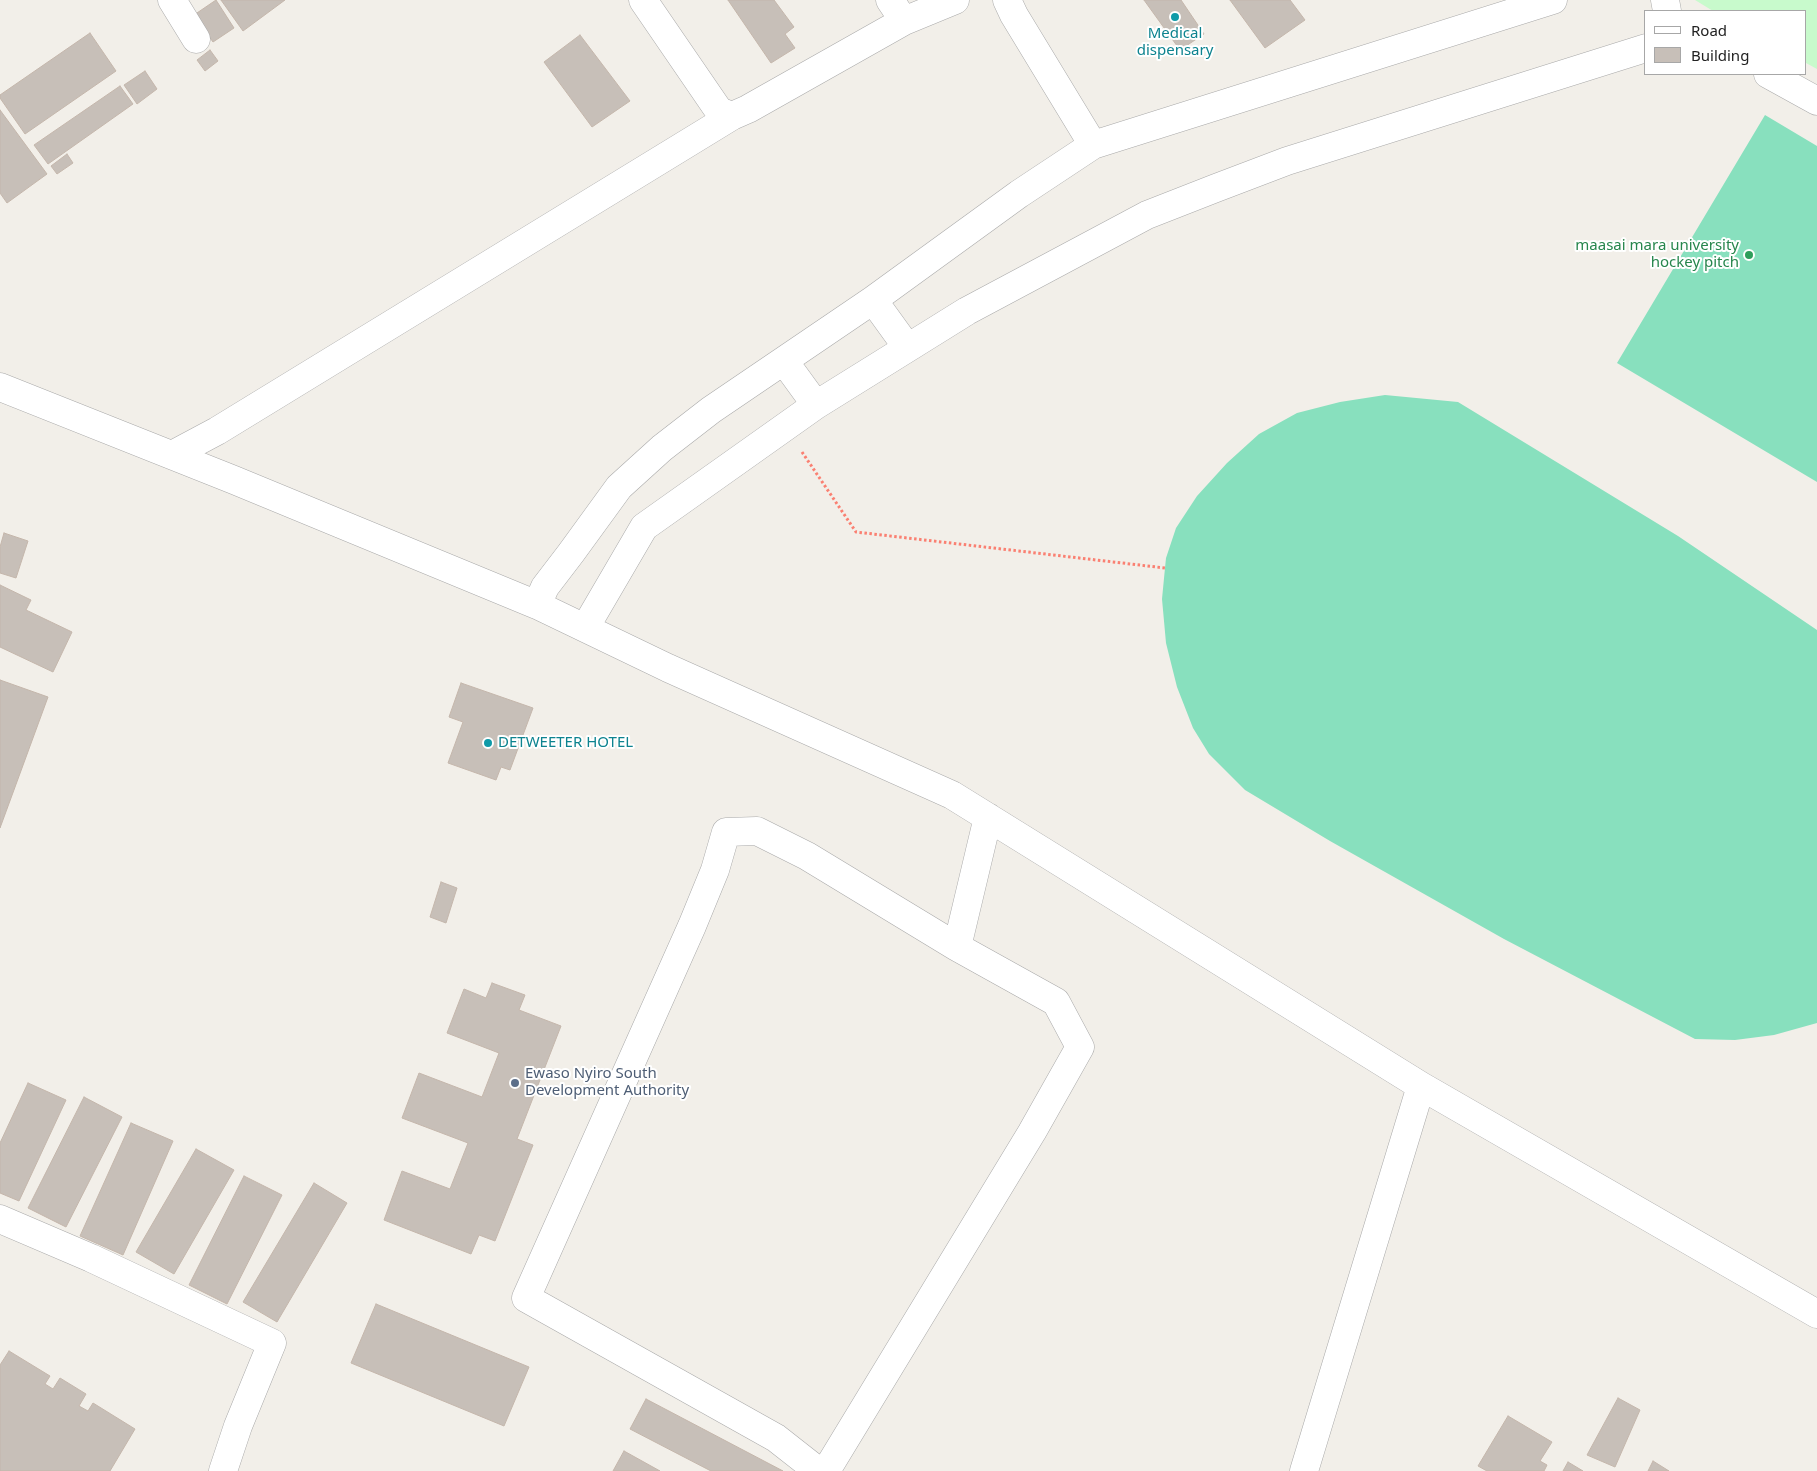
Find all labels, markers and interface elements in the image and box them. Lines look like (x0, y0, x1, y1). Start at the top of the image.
legend (1644, 10, 1807, 75)
marker: Medical dispensary (1169, 11, 1181, 23)
text: Road (1691, 20, 1727, 40)
place label: Medical dispensary (1137, 25, 1213, 60)
text: Building (1691, 45, 1749, 65)
place label: maasai mara university hockey pitch (1575, 237, 1739, 272)
marker: maasai mara university hockey pitch (1743, 249, 1755, 261)
place label: DETWEETER HOTEL (498, 734, 633, 752)
marker: DETWEETER HOTEL (482, 737, 494, 749)
place label: Ewaso Nyiro South Development Authority (525, 1065, 689, 1100)
marker: Ewaso Nyiro South Development Authority (509, 1077, 521, 1089)

